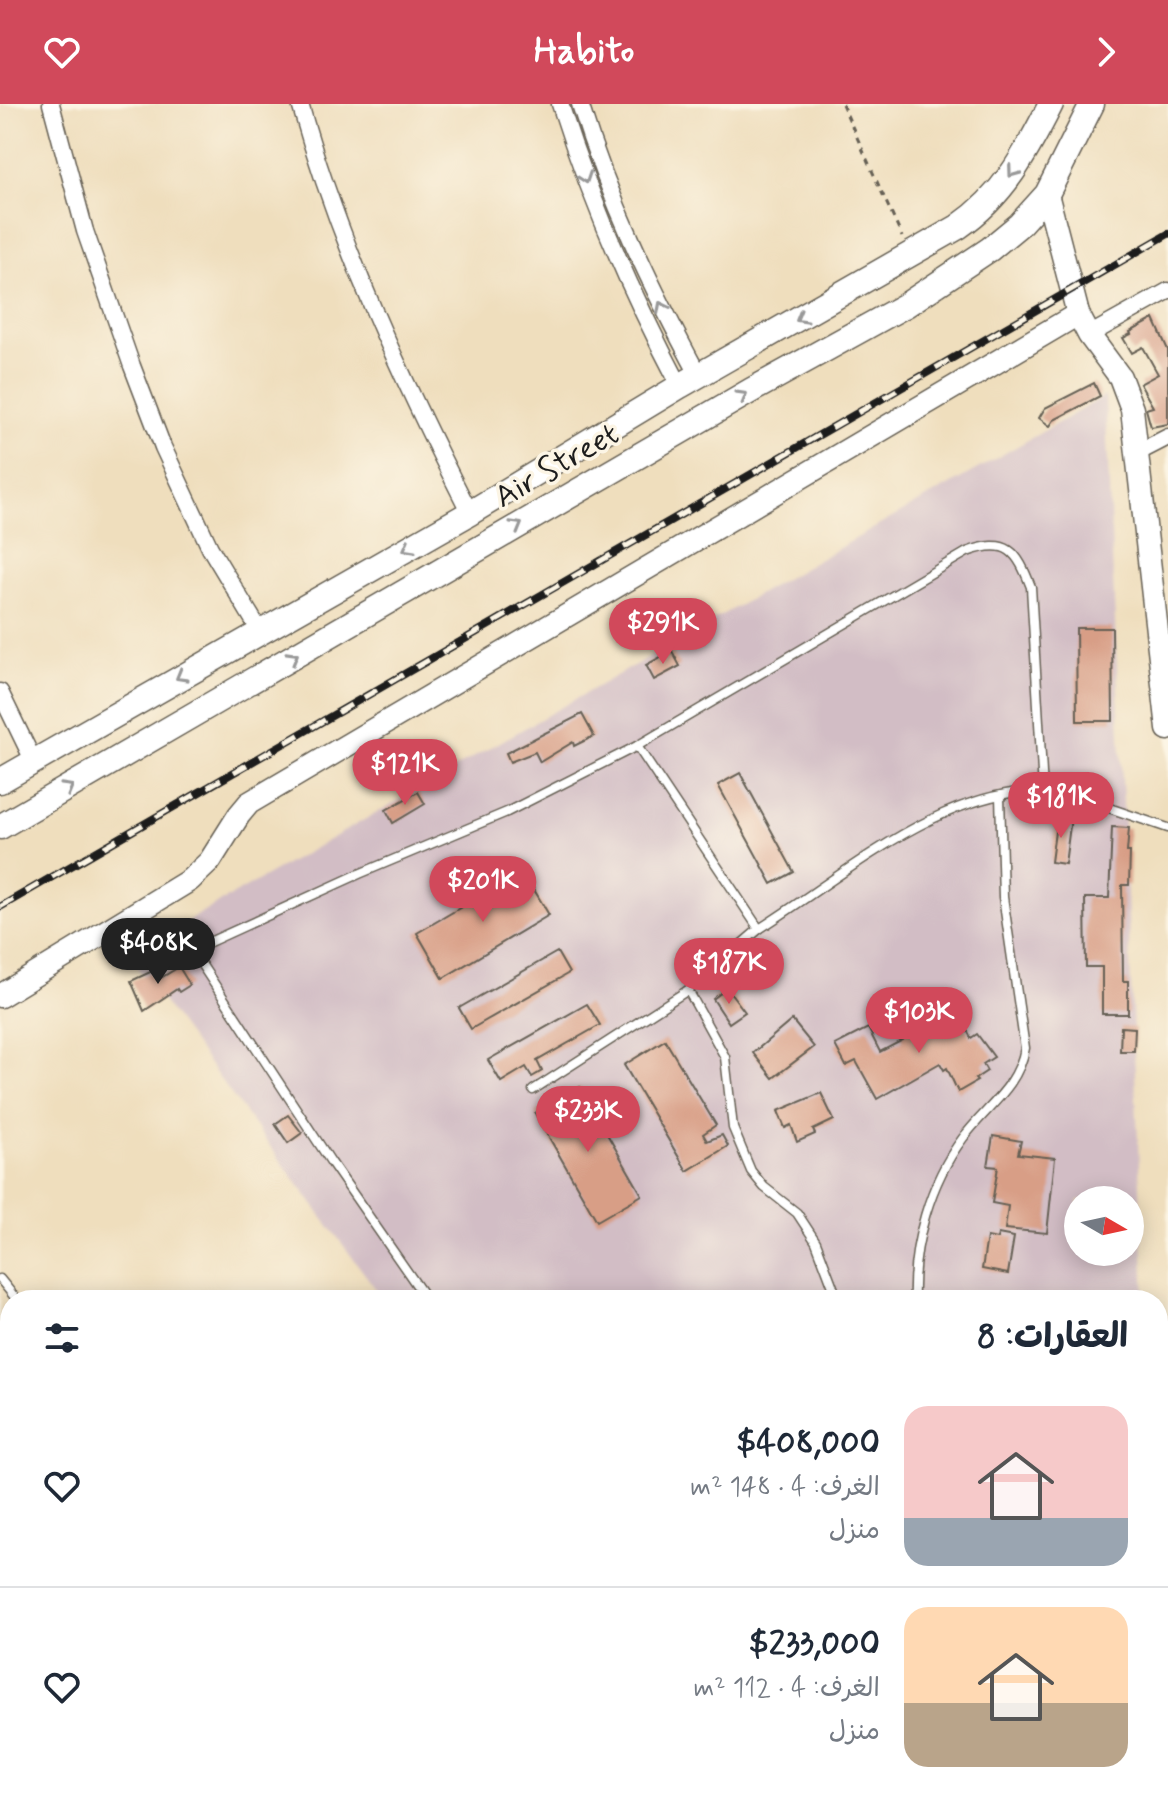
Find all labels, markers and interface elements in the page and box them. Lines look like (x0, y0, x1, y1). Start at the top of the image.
text: Habito (534, 29, 634, 76)
icon: heart (40, 30, 84, 74)
icon: forward (1084, 30, 1128, 74)
one-way arrow (1008, 163, 1022, 177)
one-way arrow (575, 170, 591, 184)
one-way arrow (656, 301, 671, 316)
one-way arrow (795, 308, 810, 324)
one-way arrow (733, 390, 748, 406)
street label: Air Street (487, 413, 627, 519)
one-way arrow (508, 520, 523, 536)
one-way arrow (402, 538, 416, 554)
pin: $291K (607, 598, 719, 666)
text: $291K (627, 607, 699, 641)
one-way arrow (284, 651, 298, 667)
one-way arrow (176, 666, 190, 682)
pin: $121K (349, 739, 461, 807)
text: $121K (370, 748, 440, 782)
pin: $181K (1005, 772, 1117, 840)
text: $181K (1026, 781, 1096, 815)
one-way arrow (59, 782, 74, 798)
pin: $201K (427, 856, 539, 924)
text: $201K (447, 865, 519, 899)
pin: $408K (102, 918, 214, 986)
text: $408K (119, 927, 197, 961)
pin: $187K (673, 938, 785, 1006)
text: $187K (692, 947, 766, 981)
pin: $103K (863, 987, 975, 1055)
text: $103K (884, 996, 954, 1030)
pin: $233K (532, 1086, 644, 1154)
text: $233K (554, 1095, 622, 1129)
north arrow (1064, 1186, 1144, 1266)
map controls (1064, 1186, 1144, 1266)
text: العقارات: 8 (977, 1315, 1128, 1360)
icon: filters (40, 1316, 84, 1360)
text: $408,000 (736, 1421, 880, 1466)
icon: home (968, 1438, 1064, 1534)
icon: heart (40, 1464, 84, 1508)
text: الغرف: 4 · 148 m² (690, 1471, 880, 1505)
text: منزل (829, 1514, 880, 1548)
text: $233,000 (749, 1622, 880, 1667)
icon: home (968, 1639, 1064, 1735)
icon: heart (40, 1665, 84, 1709)
text: الغرف: 4 · 112 m² (693, 1672, 880, 1706)
text: منزل (829, 1715, 880, 1749)

